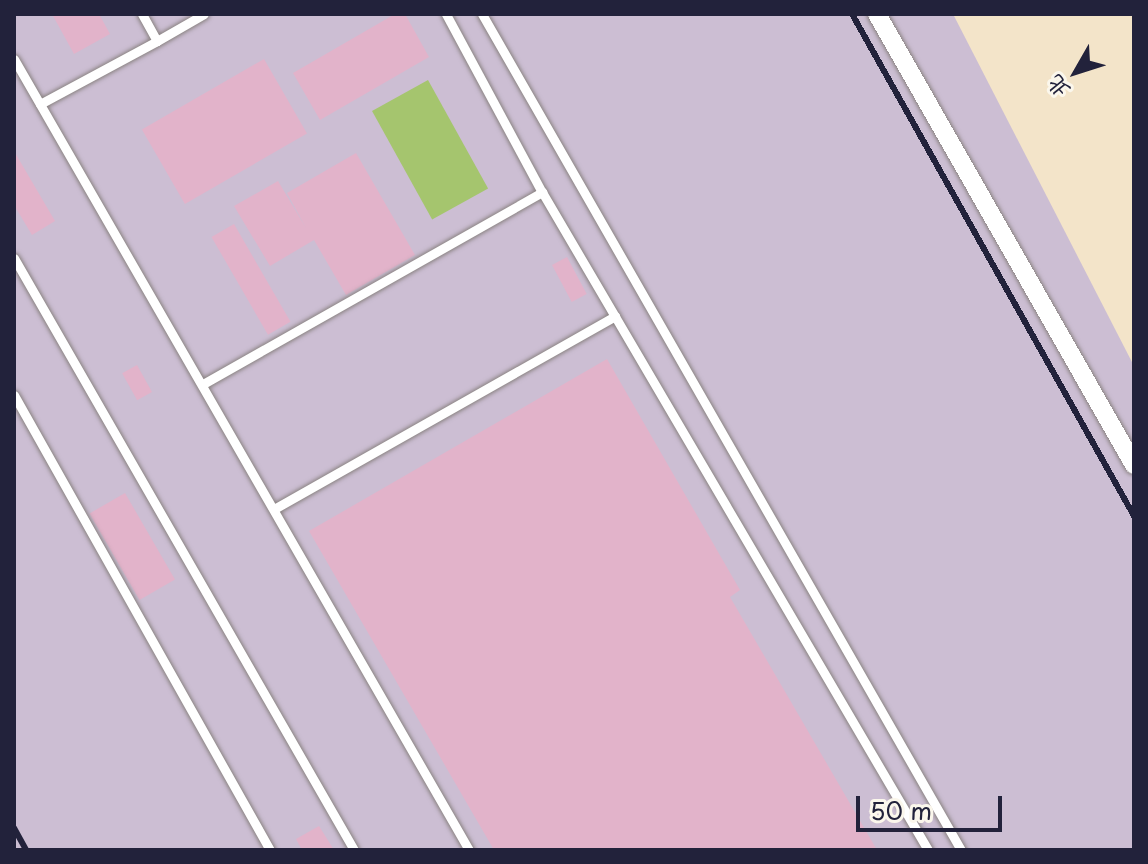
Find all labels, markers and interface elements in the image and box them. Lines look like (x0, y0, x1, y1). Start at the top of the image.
north arrow (1036, 32, 1116, 112)
text: 北 (1037, 68, 1077, 106)
scale bar (860, 780, 1006, 830)
text: 50 m (870, 792, 932, 828)

